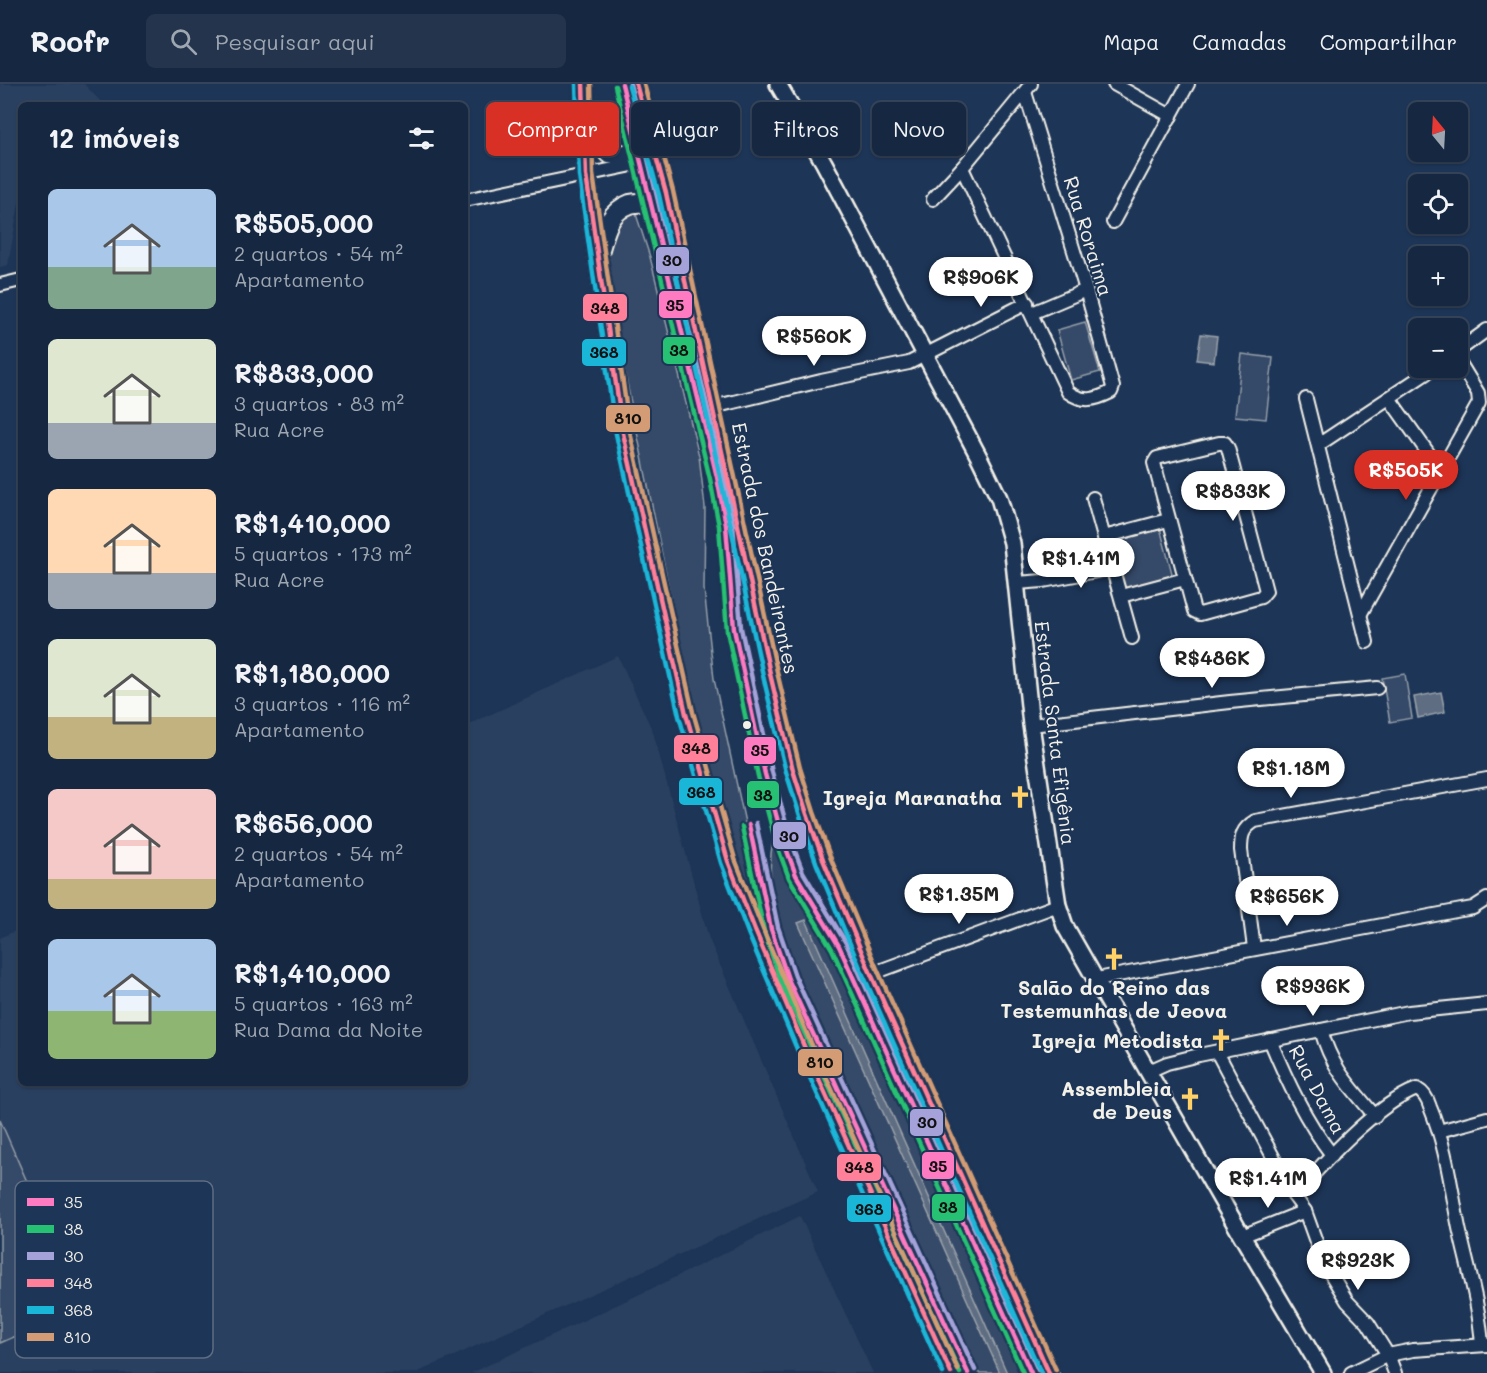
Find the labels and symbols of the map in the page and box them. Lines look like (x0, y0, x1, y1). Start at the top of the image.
north arrow (1408, 102, 1468, 162)
street label: Rua Roraima (1058, 173, 1120, 299)
line badge: 30 (655, 246, 690, 275)
text: 30 (662, 249, 682, 270)
pin: R$906K (932, 257, 1030, 308)
line badge: 35 (658, 290, 693, 319)
line badge: 348 (582, 293, 628, 322)
text: 35 (666, 294, 684, 315)
text: 348 (590, 297, 620, 318)
pin: R$560K (765, 316, 863, 367)
line badge: 38 (662, 336, 696, 365)
line badge: 368 (581, 338, 627, 367)
text: 38 (669, 339, 689, 360)
text: 368 (589, 341, 619, 362)
line badge: 810 (605, 404, 651, 433)
text: 810 (614, 407, 642, 428)
street label: Estrada dos Bandeirantes (727, 420, 805, 676)
pin: R$505K (1357, 450, 1455, 501)
pin: R$833K (1184, 471, 1282, 522)
pin: R$1.41M (1026, 538, 1136, 589)
street label: Estrada Santa Efigênia (1029, 620, 1083, 846)
pin: R$486K (1163, 638, 1261, 689)
unlabelled marker (741, 719, 753, 731)
line badge: 348 (673, 734, 719, 763)
line badge: 35 (743, 736, 777, 765)
text: 348 (681, 737, 711, 758)
text: 35 (751, 739, 769, 760)
pin: R$1.18M (1236, 748, 1346, 799)
line badge: 368 (678, 777, 723, 806)
line badge: 38 (746, 780, 780, 809)
text: 368 (686, 781, 716, 802)
text: 38 (753, 784, 773, 805)
place label: Igreja Maranatha (823, 784, 1002, 810)
church icon: Igreja Maranatha (1007, 784, 1033, 810)
line badge: 30 (772, 821, 807, 850)
text: 30 (779, 825, 799, 846)
pin: R$1.35M (904, 874, 1014, 925)
pin: R$656K (1238, 876, 1336, 927)
church icon: Salão do Reino das Testemunhas de Jeova (1101, 946, 1127, 972)
pin: R$936K (1264, 966, 1362, 1017)
place label: Salão do Reino das Testemunhas de Jeova (1001, 974, 1227, 1023)
place label: Igreja Metodista (1032, 1027, 1203, 1053)
church icon: Igreja Metodista (1208, 1027, 1234, 1053)
street label: Rua Dama (1284, 1040, 1352, 1138)
line badge: 810 (797, 1048, 843, 1077)
text: 810 (806, 1051, 834, 1072)
place label: Assembleia de Deus (1061, 1075, 1172, 1124)
church icon: Assembleia de Deus (1177, 1086, 1203, 1112)
line badge: 30 (909, 1108, 944, 1137)
text: 30 (917, 1111, 937, 1132)
line badge: 35 (921, 1151, 955, 1180)
line badge: 348 (836, 1153, 882, 1182)
text: 35 (929, 1155, 947, 1176)
text: 348 (844, 1156, 874, 1177)
pin: R$1.41M (1213, 1158, 1323, 1209)
legend (15, 1181, 213, 1358)
text: 35 (64, 1191, 83, 1212)
line badge: 38 (931, 1193, 966, 1222)
line badge: 368 (846, 1194, 892, 1223)
text: 38 (938, 1196, 958, 1217)
text: 368 (854, 1198, 884, 1219)
text: 38 (64, 1218, 83, 1239)
pin: R$923K (1309, 1240, 1407, 1291)
text: 30 (64, 1245, 83, 1266)
text: 348 (64, 1272, 93, 1293)
text: 368 (64, 1299, 93, 1320)
text: 810 (64, 1326, 91, 1347)

